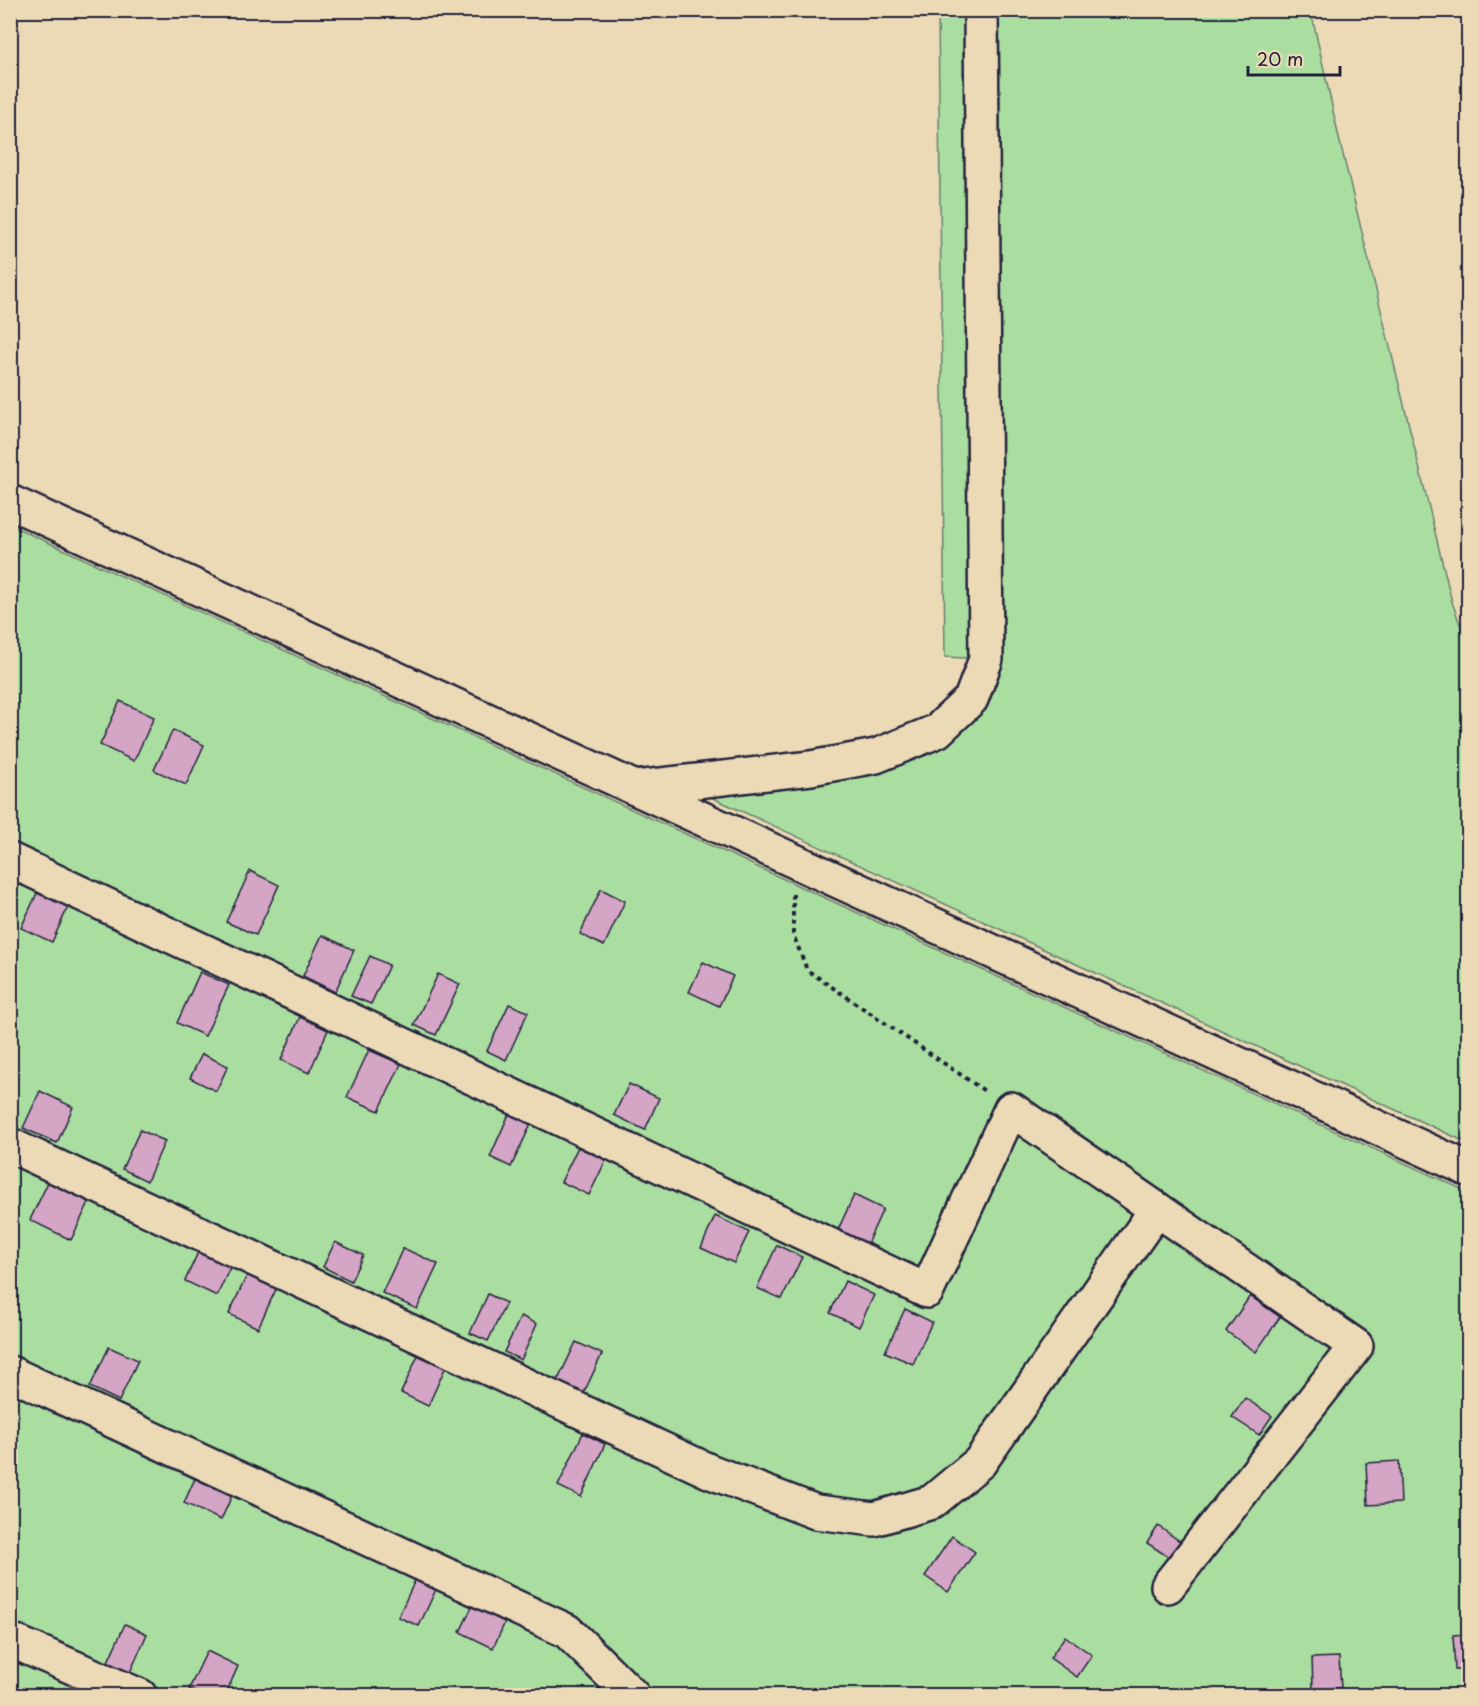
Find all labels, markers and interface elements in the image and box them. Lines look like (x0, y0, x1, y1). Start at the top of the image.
scale bar (1248, 39, 1340, 77)
text: 20 m (1257, 45, 1303, 72)

